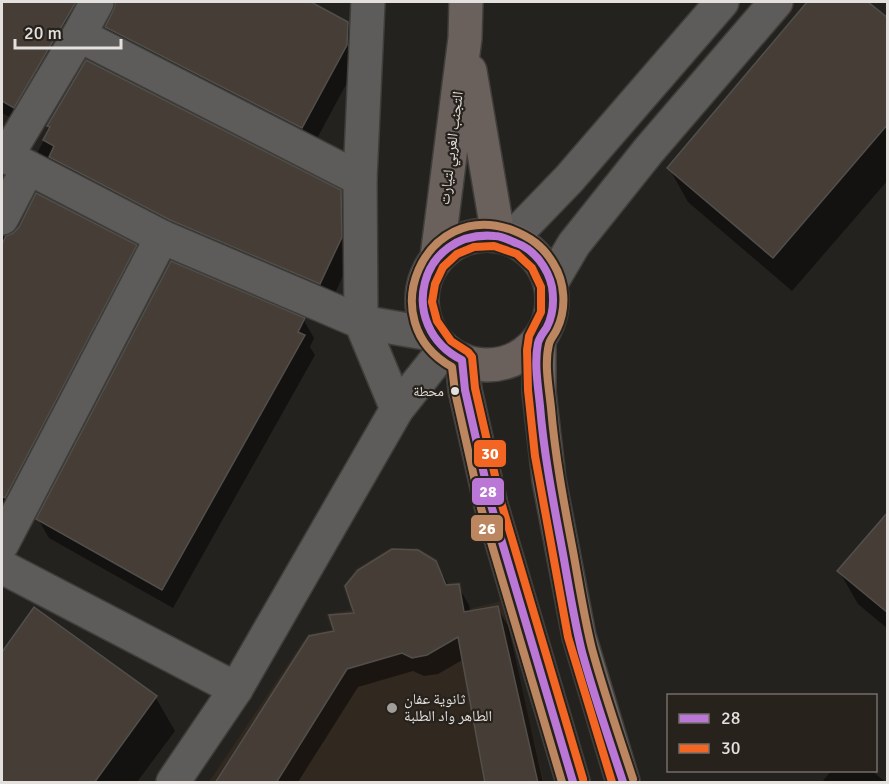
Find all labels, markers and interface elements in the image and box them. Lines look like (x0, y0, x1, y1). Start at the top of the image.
scale bar (15, 12, 122, 50)
text: 20 m (24, 22, 62, 44)
street label: التجنب الغربي لتيارت (435, 90, 470, 206)
place label: محطة (413, 383, 444, 400)
marker: محطة (449, 385, 461, 397)
line badge: 30 (473, 439, 507, 468)
text: 30 (481, 444, 499, 464)
line badge: 28 (471, 477, 505, 506)
text: 28 (479, 482, 497, 502)
line badge: 26 (470, 514, 504, 542)
text: 26 (478, 519, 496, 539)
place label: ثانوية عفان الطاهر واد الطلبة (404, 690, 492, 725)
legend (667, 694, 877, 772)
marker: ثانوية عفان الطاهر واد الطلبة (385, 701, 399, 715)
text: 28 (721, 707, 740, 729)
text: 30 (721, 737, 740, 759)

